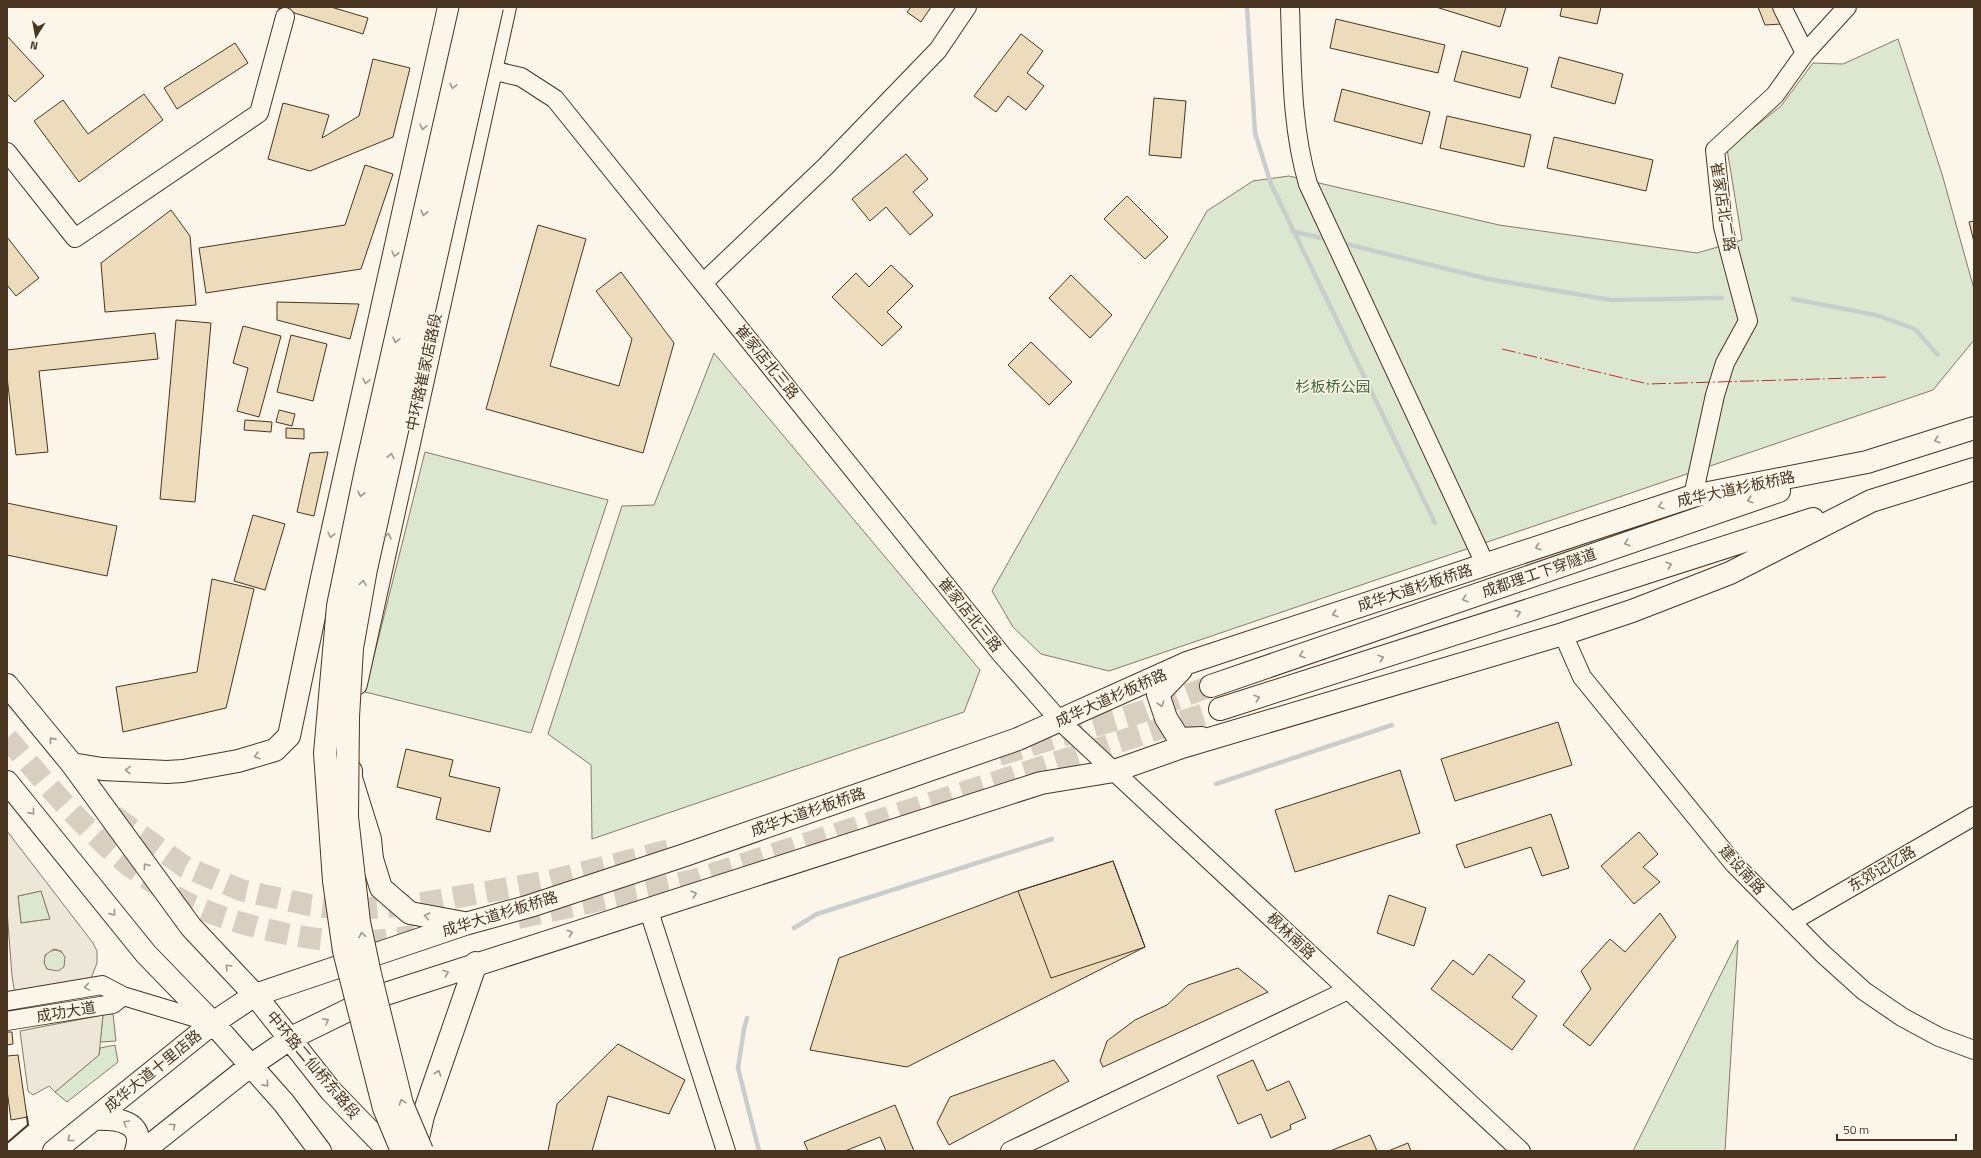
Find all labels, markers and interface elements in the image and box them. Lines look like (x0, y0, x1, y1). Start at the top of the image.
north arrow (16, 16, 56, 56)
text: N (29, 37, 39, 54)
one-way arrow (449, 82, 458, 89)
one-way arrow (419, 123, 428, 130)
street label: 崔家店北二路 (1705, 161, 1742, 253)
one-way arrow (421, 210, 429, 216)
one-way arrow (391, 251, 399, 257)
street label: 中环路崔家店路段 (400, 311, 447, 433)
street label: 崔家店北三路 (730, 319, 805, 404)
one-way arrow (392, 337, 400, 343)
park label: 杉板桥公园 (1295, 375, 1371, 398)
one-way arrow (362, 377, 371, 384)
one-way arrow (1933, 435, 1940, 444)
one-way arrow (386, 453, 394, 459)
street label: 成华大道杉板桥路 (1675, 465, 1797, 512)
one-way arrow (358, 491, 366, 497)
one-way arrow (1747, 496, 1754, 504)
one-way arrow (1658, 502, 1665, 510)
one-way arrow (328, 532, 336, 538)
one-way arrow (384, 533, 392, 539)
one-way arrow (1624, 538, 1631, 546)
street label: 成都理工下穿隧道 (1478, 542, 1599, 603)
one-way arrow (1534, 542, 1541, 551)
street label: 成华大道杉板桥路 (1354, 558, 1475, 617)
one-way arrow (1665, 561, 1672, 570)
street label: 崔家店北三路 (933, 572, 1008, 657)
one-way arrow (358, 580, 367, 586)
one-way arrow (1461, 594, 1468, 602)
one-way arrow (1331, 610, 1338, 618)
one-way arrow (1515, 610, 1522, 618)
one-way arrow (1299, 650, 1306, 659)
one-way arrow (1377, 654, 1384, 662)
street label: 成华大道杉板桥路 (1051, 663, 1170, 732)
one-way arrow (1254, 694, 1261, 702)
one-way arrow (1157, 701, 1165, 708)
one-way arrow (49, 737, 56, 744)
one-way arrow (253, 751, 260, 759)
one-way arrow (125, 766, 131, 775)
street label: 成华大道杉板桥路 (747, 781, 868, 842)
one-way arrow (27, 808, 34, 815)
street label: 建设南路 (1714, 840, 1771, 900)
street label: 东郊记忆路 (1844, 840, 1920, 897)
one-way arrow (143, 863, 151, 870)
street label: 成华大道杉板桥路 (439, 885, 561, 942)
one-way arrow (690, 890, 697, 898)
street label: 枫林南路 (1262, 907, 1321, 965)
one-way arrow (109, 909, 116, 916)
one-way arrow (424, 912, 430, 921)
one-way arrow (566, 929, 573, 938)
one-way arrow (358, 932, 367, 938)
one-way arrow (226, 964, 233, 971)
one-way arrow (443, 969, 450, 978)
one-way arrow (83, 982, 90, 991)
street label: 成功大道 (34, 995, 97, 1028)
street label: 中环路二仙桥东路段 (261, 1006, 366, 1124)
one-way arrow (322, 1018, 329, 1026)
street label: 成华大道十里店路 (99, 1024, 207, 1117)
one-way arrow (433, 1070, 442, 1077)
one-way arrow (262, 1079, 269, 1087)
one-way arrow (398, 1099, 407, 1106)
scale bar (1837, 1116, 1956, 1142)
text: 50 m (1843, 1120, 1869, 1139)
one-way arrow (123, 1121, 130, 1128)
one-way arrow (168, 1124, 176, 1131)
one-way arrow (67, 1134, 74, 1141)

